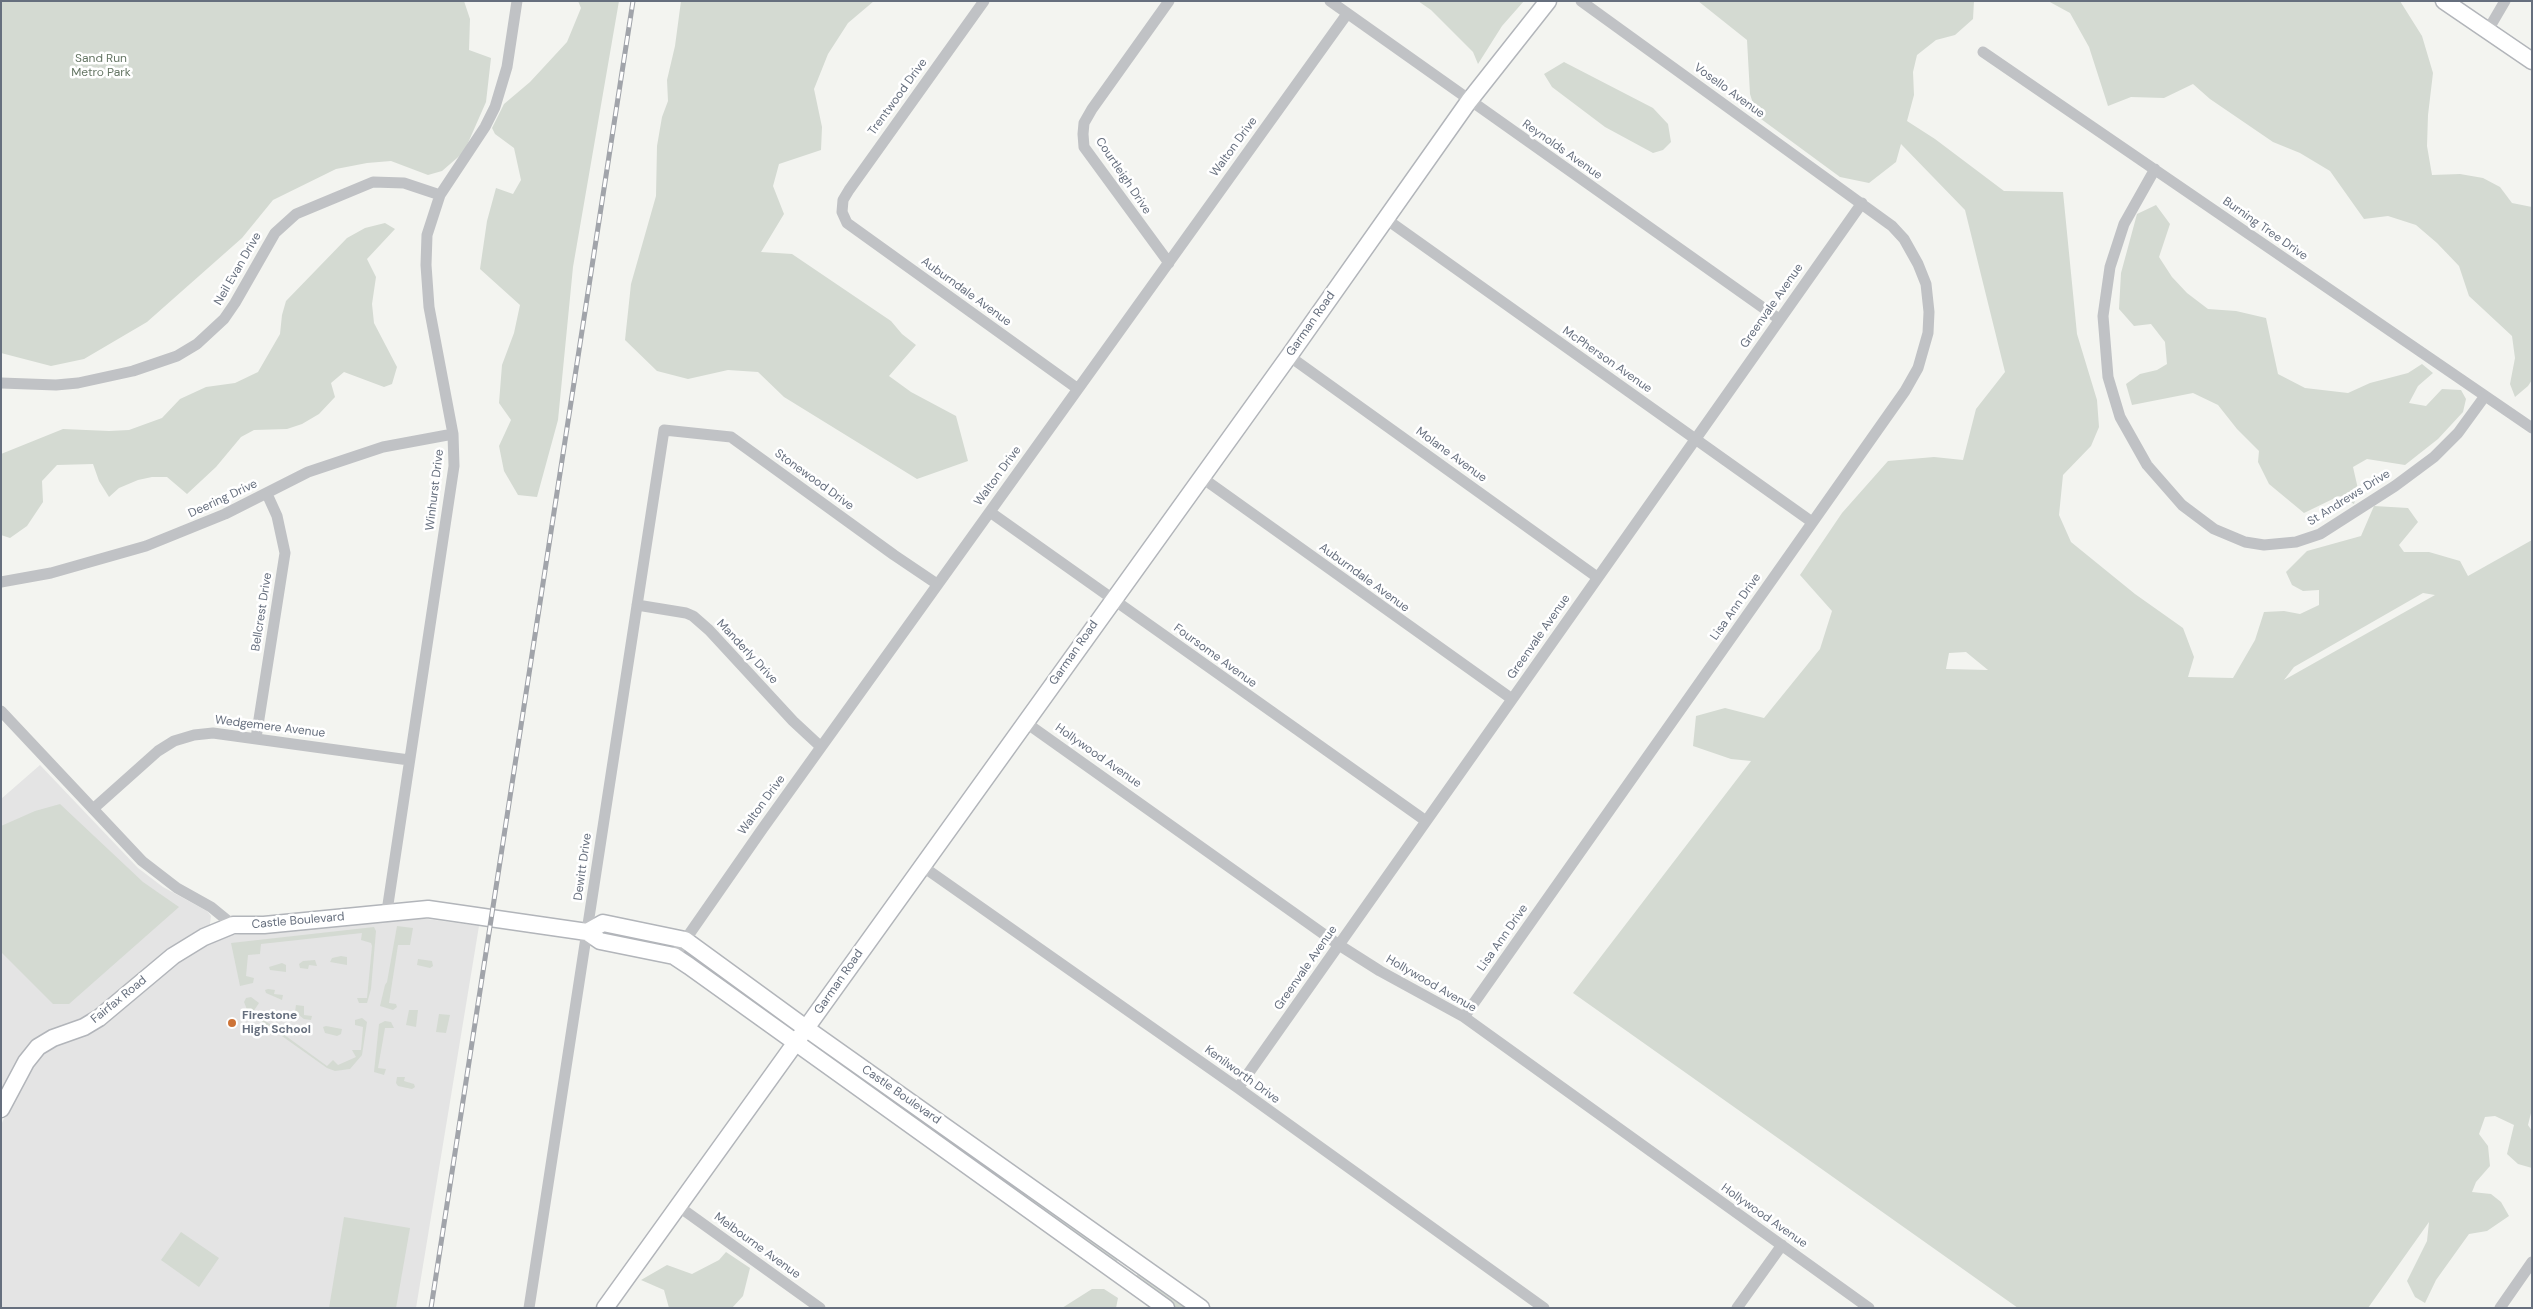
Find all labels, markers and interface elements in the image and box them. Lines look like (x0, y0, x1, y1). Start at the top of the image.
park label: Sand Run Metro Park (71, 52, 131, 80)
street label: Trentwood Drive (865, 56, 931, 138)
street label: Vosello Avenue (1691, 61, 1767, 121)
street label: Walton Drive (1207, 114, 1261, 180)
street label: Reynolds Avenue (1519, 117, 1605, 183)
street label: Courtleigh Drive (1092, 135, 1154, 217)
street label: Burning Tree Drive (2220, 194, 2310, 264)
street label: Neil Evan Drive (211, 230, 265, 308)
street label: Auburndale Avenue (918, 254, 1014, 330)
street label: Greenvale Avenue (1738, 261, 1806, 351)
street label: Garman Road (1284, 289, 1338, 359)
street label: McPherson Avenue (1559, 324, 1655, 396)
street label: Molane Avenue (1413, 424, 1489, 486)
street label: Walton Drive (971, 443, 1025, 509)
street label: Stonewood Drive (772, 446, 856, 514)
street label: Winhurst Drive (423, 449, 447, 531)
street label: St Andrews Drive (2305, 467, 2393, 529)
street label: Deering Drive (186, 477, 260, 521)
street label: Auburndale Avenue (1316, 540, 1412, 616)
street label: Lisa Ann Drive (1708, 571, 1764, 643)
street label: Bellcrest Drive (249, 572, 275, 652)
street label: Greenvale Avenue (1505, 592, 1573, 682)
street label: Manderly Drive (713, 617, 781, 687)
street label: Garman Road (1047, 618, 1101, 688)
street label: Foursome Avenue (1171, 621, 1259, 691)
street label: Wedgemere Avenue (214, 713, 326, 741)
street label: Hollywood Avenue (1052, 721, 1144, 791)
street label: Walton Drive (735, 772, 789, 838)
street label: Dewitt Drive (571, 832, 595, 902)
street label: Lisa Ann Drive (1475, 902, 1531, 974)
street label: Castle Boulevard (251, 910, 345, 932)
street label: Greenvale Avenue (1272, 923, 1340, 1013)
street label: Garman Road (812, 947, 866, 1017)
street label: Hollywood Avenue (1383, 952, 1479, 1016)
street label: Fairfax Road (88, 973, 150, 1027)
place label: Firestone High School (242, 1009, 311, 1037)
marker: Firestone High School (226, 1017, 238, 1029)
street label: Kenilworth Drive (1202, 1043, 1282, 1107)
street label: Castle Boulevard (859, 1062, 943, 1128)
street label: Hollywood Avenue (1718, 1181, 1810, 1251)
street label: Melbourne Avenue (711, 1210, 803, 1282)

